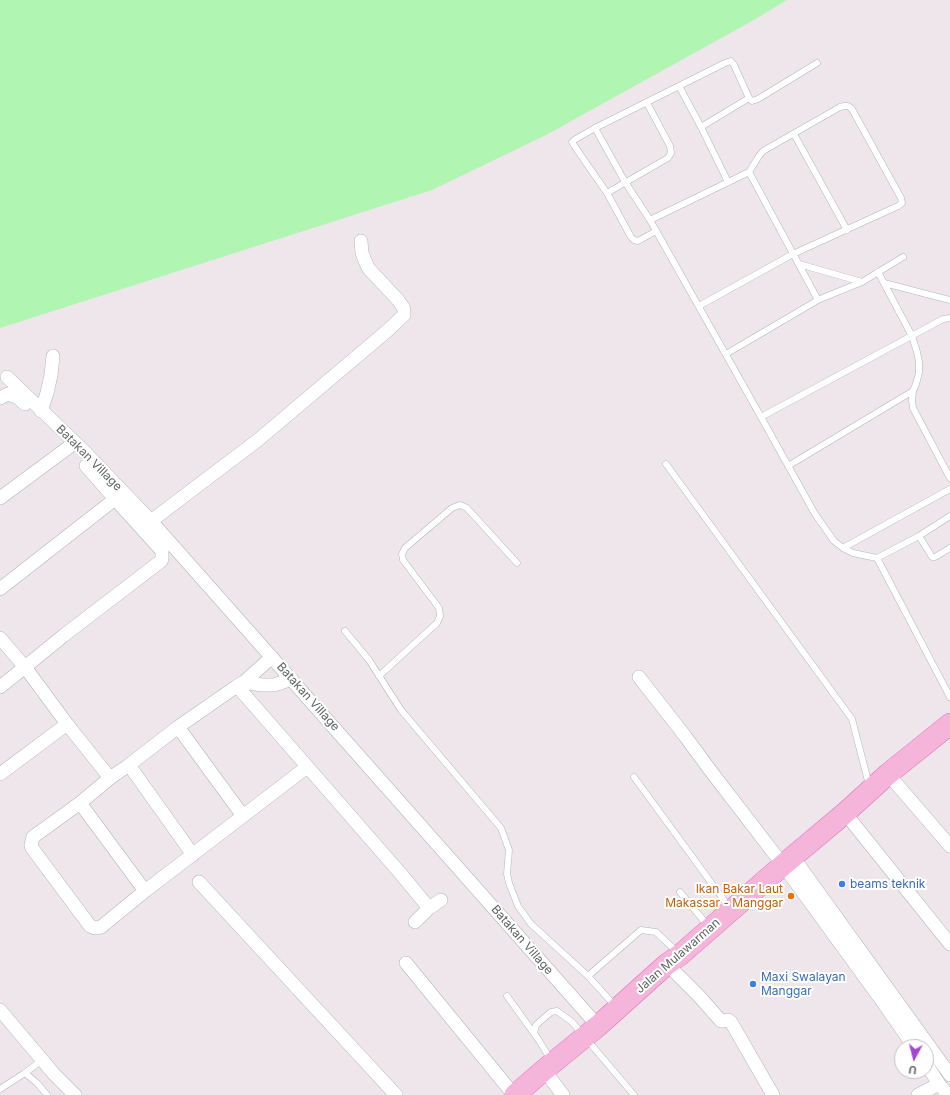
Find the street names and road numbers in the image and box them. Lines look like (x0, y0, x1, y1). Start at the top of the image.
street label: Batakan Village (53, 422, 125, 494)
street label: Batakan Village (273, 660, 343, 734)
street label: Batakan Village (488, 902, 556, 978)
street label: Jalan Mulawarman (633, 916, 723, 996)

